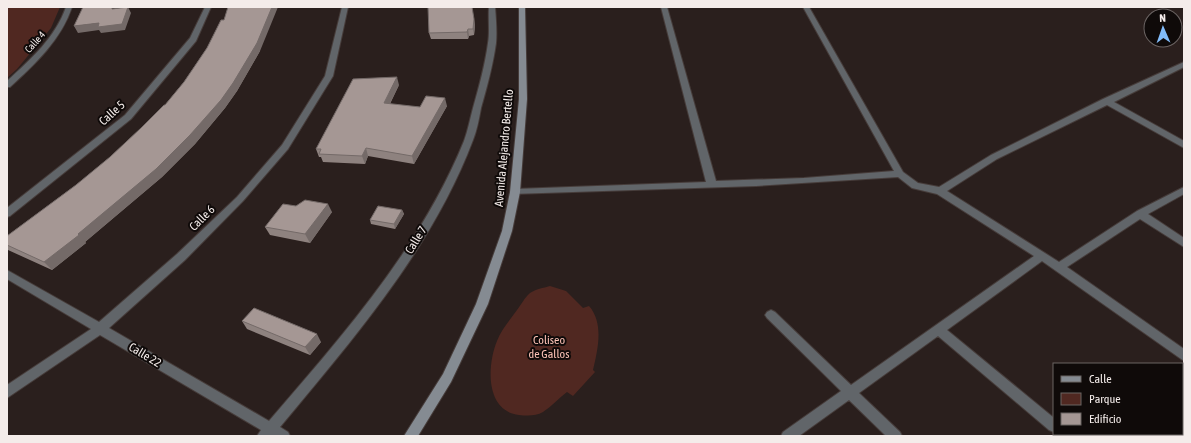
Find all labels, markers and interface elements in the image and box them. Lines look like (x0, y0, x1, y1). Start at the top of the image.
north arrow (1143, 8, 1183, 48)
text: N (1159, 12, 1166, 24)
street label: Calle 4 (23, 29, 48, 55)
street label: Avenida Alejandro Bertello (492, 88, 516, 207)
street label: Calle 5 (96, 98, 128, 128)
street label: Calle 6 (186, 202, 218, 234)
street label: Calle 7 (402, 223, 430, 256)
park label: Coliseo de Gallos (529, 333, 569, 361)
street label: Calle 22 (126, 340, 164, 370)
legend (1053, 363, 1183, 435)
text: Calle (1089, 372, 1112, 386)
text: Parque (1089, 392, 1121, 406)
text: Edificio (1089, 412, 1122, 426)

